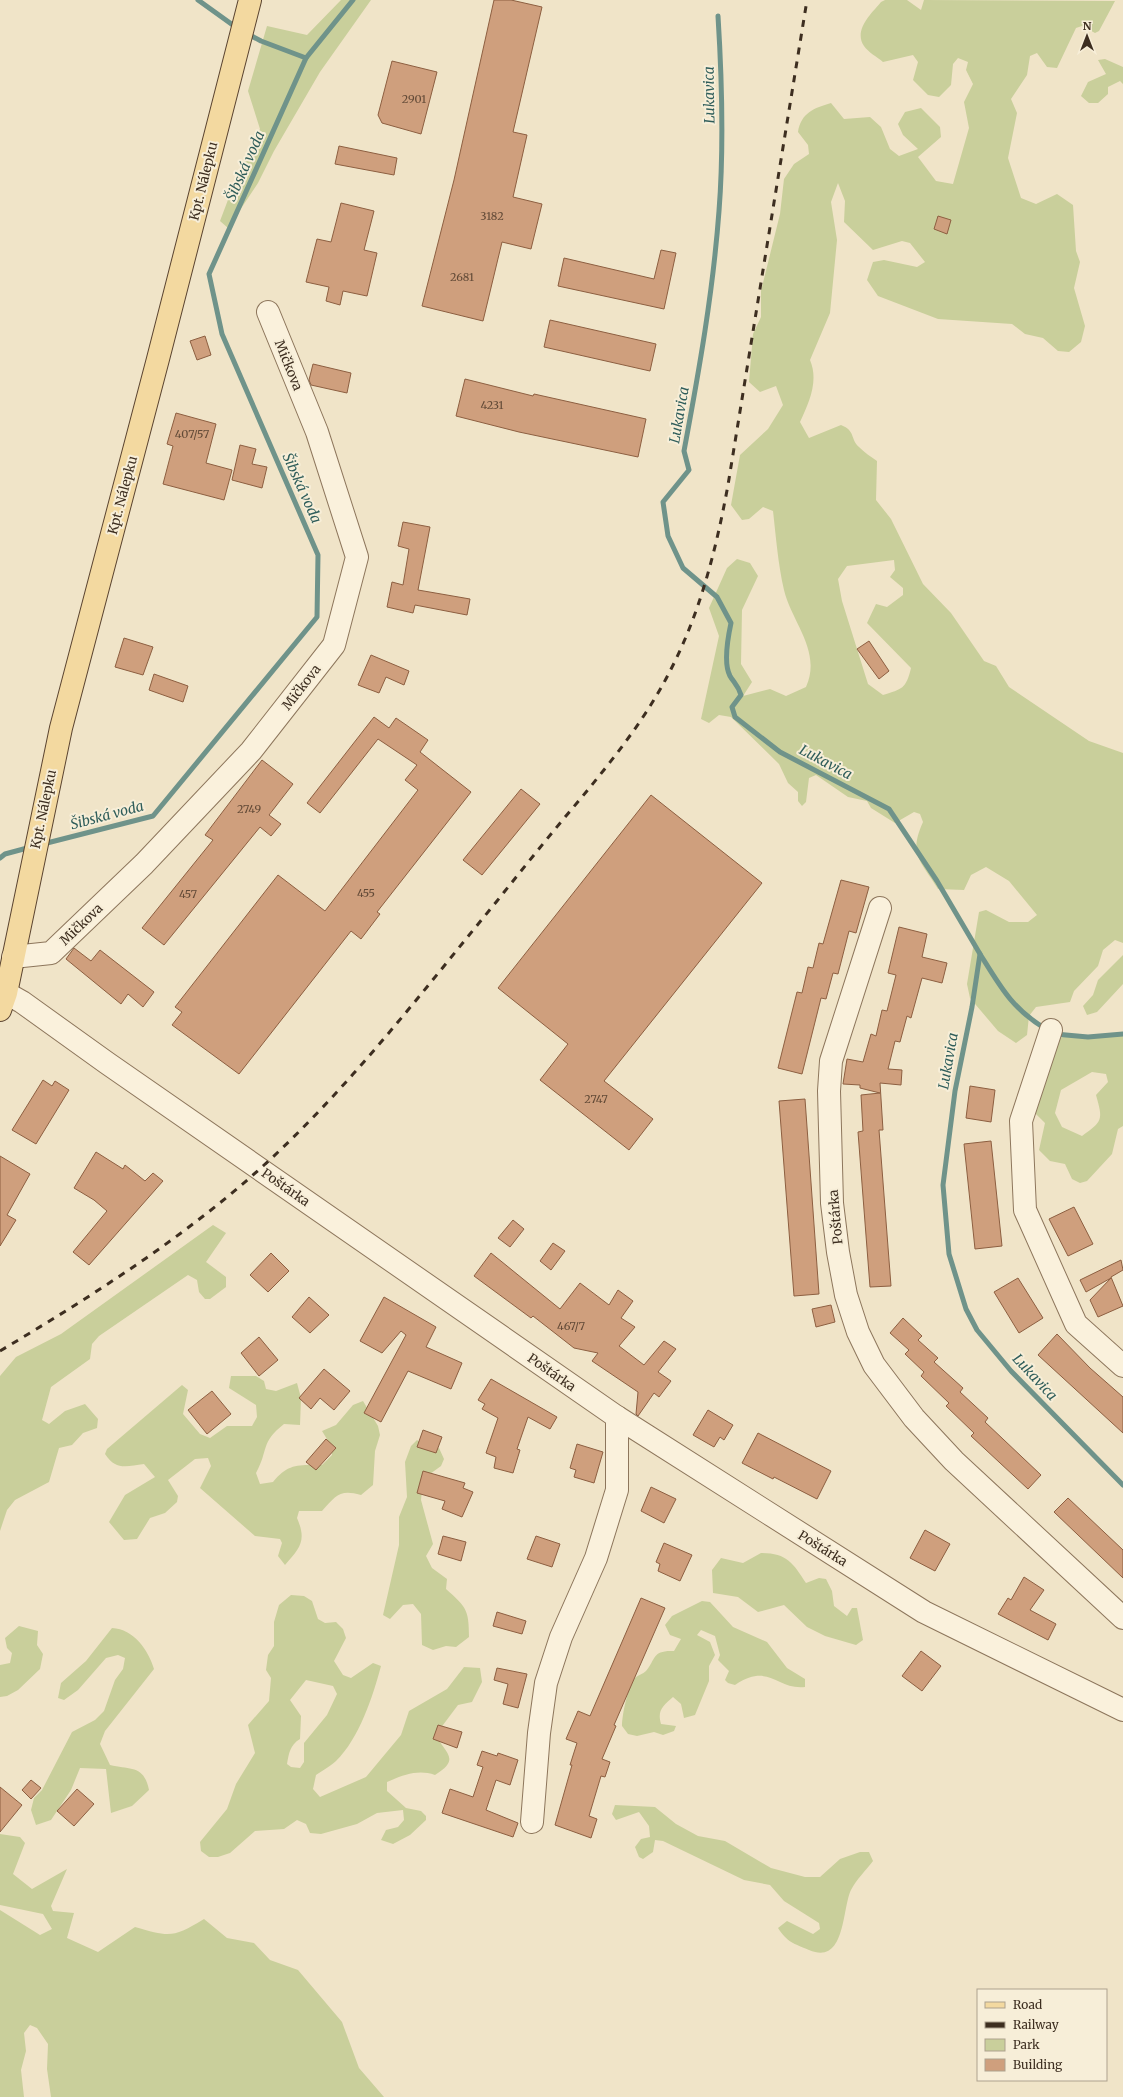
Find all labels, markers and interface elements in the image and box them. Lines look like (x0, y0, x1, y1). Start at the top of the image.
north arrow (1067, 16, 1107, 56)
text: N (1083, 19, 1092, 33)
water label: Lukavica (700, 66, 718, 124)
house number: 2901 (402, 92, 426, 106)
water label: Šibská voda (222, 128, 268, 204)
street label: Kpt. Nálepku (185, 140, 221, 222)
house number: 3182 (480, 209, 504, 223)
house number: 2681 (450, 270, 474, 284)
street label: Mičkova (271, 337, 306, 393)
water label: Lukavica (665, 385, 693, 445)
house number: 4231 (480, 398, 504, 412)
house number: 407/57 (175, 427, 209, 441)
water label: Šibská voda (279, 450, 325, 526)
street label: Kpt. Nálepku (104, 454, 141, 536)
street label: Mičkova (278, 661, 324, 713)
water label: Lukavica (796, 741, 856, 783)
street label: Kpt. Nálepku (27, 768, 60, 850)
water label: Šibská voda (68, 797, 146, 833)
house number: 2749 (237, 802, 261, 816)
house number: 455 (357, 886, 375, 900)
house number: 457 (179, 887, 197, 901)
street label: Mičkova (56, 900, 106, 949)
water label: Lukavica (934, 1031, 962, 1091)
house number: 2747 (584, 1092, 608, 1106)
street label: Poštárka (258, 1165, 313, 1210)
street label: Poštárka (825, 1189, 846, 1245)
house number: 467/7 (557, 1319, 585, 1333)
street label: Poštárka (524, 1350, 579, 1395)
water label: Lukavica (1009, 1350, 1061, 1404)
street label: Poštárka (795, 1527, 851, 1570)
legend (977, 1989, 1107, 2081)
text: Road (1013, 1997, 1042, 2012)
text: Railway (1013, 2017, 1059, 2032)
text: Park (1013, 2037, 1040, 2052)
text: Building (1013, 2057, 1063, 2072)

